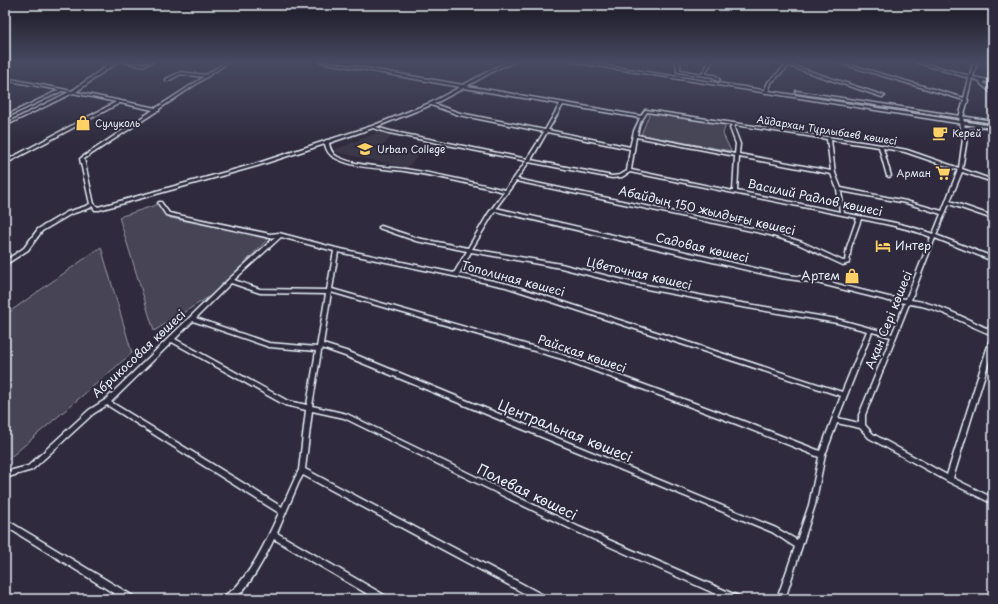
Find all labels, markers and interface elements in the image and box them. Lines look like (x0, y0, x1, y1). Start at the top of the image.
street label: Айдархан Тұрлыбаев көшесі (756, 111, 898, 148)
shop icon: Сулуколь (74, 114, 92, 132)
place label: Сулуколь (95, 115, 140, 131)
cafe icon: Керей (931, 124, 949, 142)
place label: Керей (952, 125, 981, 140)
school or university icon: Urban College (356, 140, 374, 158)
place label: Urban College (377, 141, 445, 156)
supermarket icon: Арман (934, 164, 952, 182)
place label: Арман (897, 165, 931, 180)
street label: Василий Радлов көшесі (746, 174, 884, 220)
street label: Абайдың 150 жылдығы көшесі (617, 181, 797, 239)
street label: Садовая көшесі (654, 228, 751, 266)
place label: Интер (895, 236, 931, 254)
hotel icon: Интер (874, 237, 892, 255)
street label: Цветочная көшесі (585, 252, 694, 294)
street label: Тополиная көшесі (460, 256, 567, 300)
place label: Артем (801, 266, 840, 284)
shop icon: Артем (843, 267, 861, 285)
street label: Ақан Сері көшесі (860, 268, 916, 371)
street label: Абрикосовая көшесі (88, 305, 189, 401)
street label: Райская көшесі (536, 330, 629, 377)
street label: Центральная көшесі (495, 394, 635, 467)
street label: Полевая көшесі (474, 458, 581, 525)

